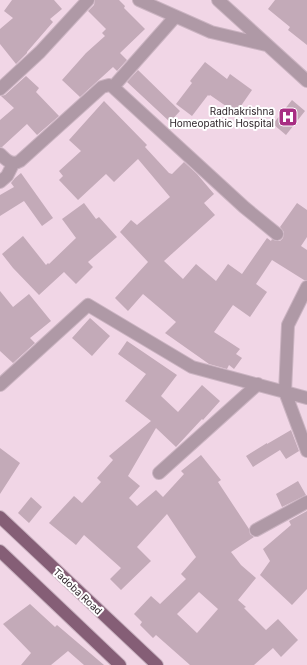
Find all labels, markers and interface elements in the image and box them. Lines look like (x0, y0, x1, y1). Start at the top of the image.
place label: Radhakrishna Homeopathic Hospital (169, 105, 274, 129)
hospital icon: Radhakrishna Homeopathic Hospital (277, 106, 299, 128)
street label: Tadoba Road (51, 565, 105, 617)

